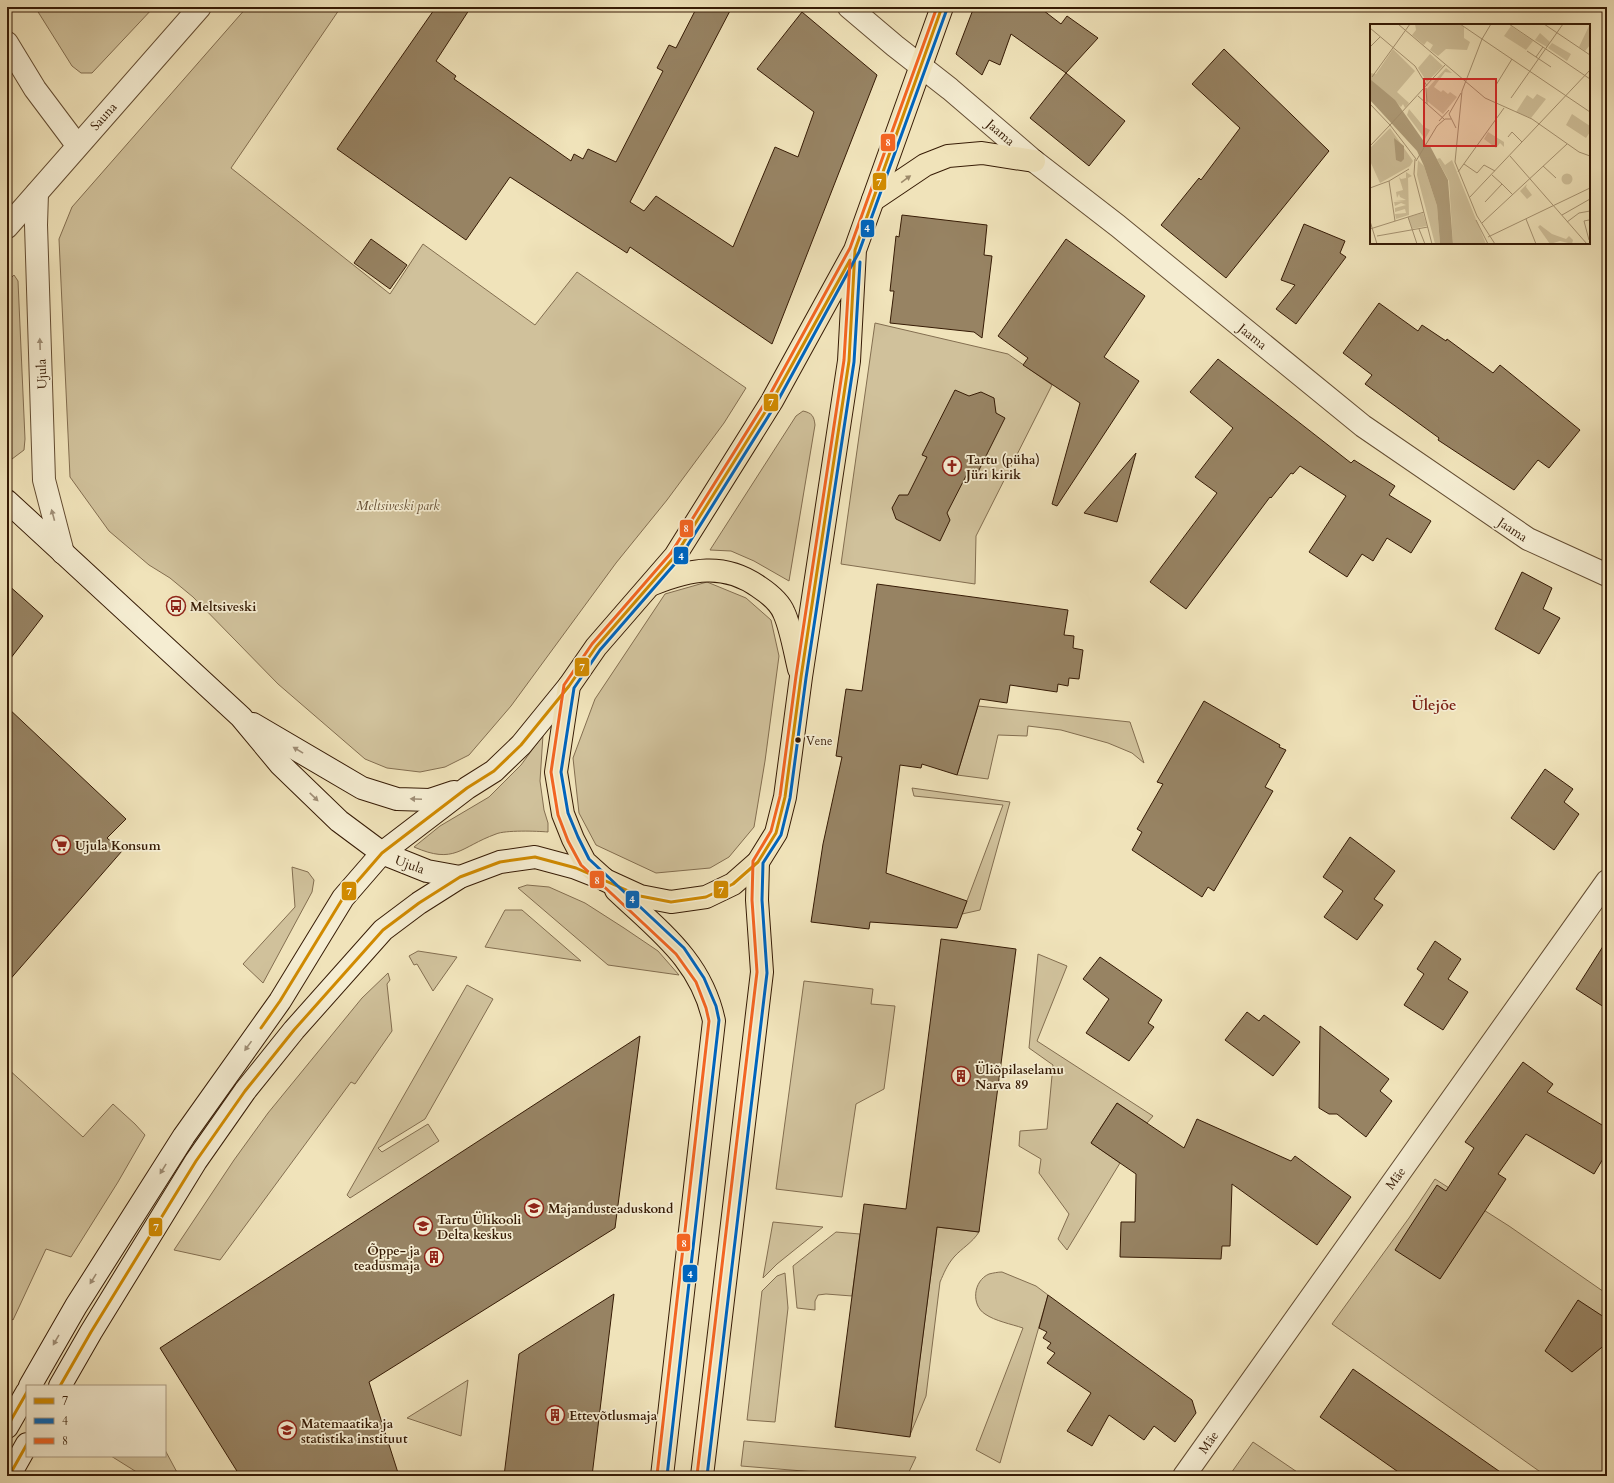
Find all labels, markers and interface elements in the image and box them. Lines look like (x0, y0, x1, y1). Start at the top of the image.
inset map (1370, 24, 1590, 244)
street label: Sauna (86, 98, 121, 135)
street label: Jaama (981, 114, 1019, 150)
line badge: 8 (880, 133, 896, 152)
text: 8 (885, 135, 891, 150)
line badge: 7 (872, 172, 887, 191)
text: 7 (876, 175, 882, 190)
one-way arrow (900, 175, 911, 183)
line badge: 4 (860, 219, 875, 238)
text: 4 (864, 221, 870, 236)
street label: Jaama (1233, 318, 1271, 354)
one-way arrow (37, 337, 43, 350)
street label: Ujula (32, 358, 52, 389)
line badge: 7 (763, 393, 779, 412)
text: 7 (768, 395, 774, 410)
place label: Tartu (püha) Jüri kirik (964, 451, 1040, 484)
church icon: Tartu (püha) Jüri kirik (941, 455, 963, 477)
park label: Meltsiveski park (356, 497, 440, 515)
one-way arrow (50, 509, 56, 521)
street label: Jaama (1492, 512, 1531, 546)
line badge: 8 (679, 519, 694, 538)
text: 8 (683, 521, 689, 536)
line badge: 4 (673, 546, 689, 565)
text: 4 (678, 549, 684, 564)
bus stop icon: Meltsiveski (165, 595, 187, 617)
place label: Meltsiveski (190, 598, 256, 616)
line badge: 7 (574, 657, 590, 677)
text: 7 (579, 660, 585, 675)
district label: Ülejõe (1411, 695, 1457, 715)
place label: Vene (806, 733, 833, 749)
marker: Vene (793, 735, 803, 745)
one-way arrow (293, 746, 303, 754)
one-way arrow (309, 793, 319, 802)
one-way arrow (409, 796, 422, 802)
supermarket icon: Ujula Konsum (50, 834, 72, 856)
place label: Ujula Konsum (75, 837, 161, 855)
street label: Ujula (392, 851, 427, 879)
line badge: 8 (589, 870, 605, 889)
text: 8 (594, 873, 600, 888)
line badge: 7 (713, 880, 729, 899)
line badge: 7 (341, 881, 357, 901)
text: 7 (718, 883, 724, 898)
text: 7 (346, 884, 352, 899)
line badge: 4 (625, 890, 640, 909)
text: 4 (629, 892, 635, 907)
one-way arrow (244, 1041, 252, 1051)
place label: Üliõpilaselamu Narva 89 (975, 1061, 1064, 1094)
building icon: Üliõpilaselamu Narva 89 (950, 1065, 972, 1087)
one-way arrow (159, 1163, 166, 1175)
street label: Mäe (1382, 1164, 1410, 1194)
school or university icon: Majandusteaduskond (523, 1197, 545, 1219)
place label: Majandusteaduskond (548, 1200, 674, 1218)
place label: Tartu Ülikooli Delta keskus (437, 1211, 521, 1244)
school or university icon: Tartu Ülikooli Delta keskus (412, 1215, 434, 1237)
line badge: 7 (148, 1217, 163, 1237)
text: 7 (153, 1220, 159, 1235)
line badge: 8 (676, 1233, 691, 1252)
text: 8 (681, 1236, 687, 1251)
place label: Õppe- ja teadusmaja (354, 1242, 421, 1275)
building icon: Õppe- ja teadusmaja (423, 1246, 445, 1268)
line badge: 4 (682, 1264, 698, 1283)
text: 4 (687, 1267, 693, 1282)
one-way arrow (90, 1273, 97, 1285)
one-way arrow (53, 1334, 60, 1346)
legend (26, 1385, 166, 1457)
text: 7 (62, 1393, 68, 1409)
building icon: Ettevõtlusmaja (544, 1404, 566, 1426)
place label: Ettevõtlusmaja (569, 1407, 658, 1425)
text: 4 (62, 1413, 68, 1429)
place label: Matemaatika ja statistika instituut (301, 1415, 408, 1448)
school or university icon: Matemaatika ja statistika instituut (276, 1419, 298, 1441)
street label: Mäe (1195, 1428, 1223, 1458)
text: 8 (62, 1433, 68, 1449)

